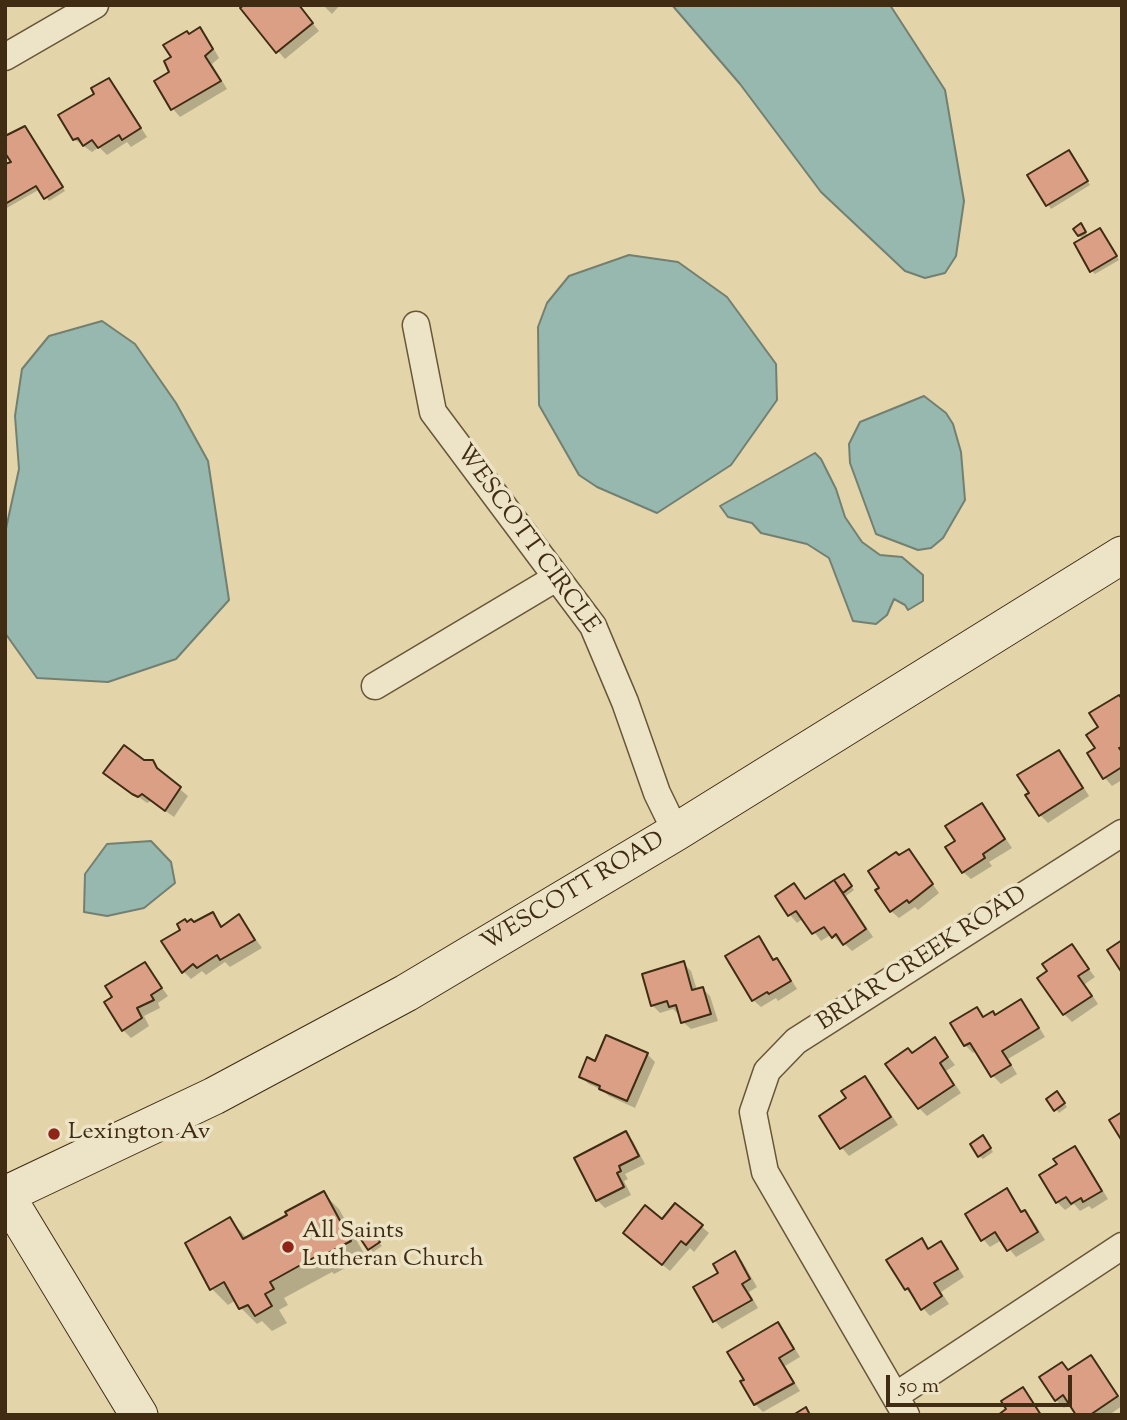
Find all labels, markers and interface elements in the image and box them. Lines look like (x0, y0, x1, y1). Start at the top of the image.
street label: WESCOTT CIRCLE (448, 440, 604, 640)
street label: WESCOTT ROAD (477, 827, 671, 959)
street label: BRIAR CREEK ROAD (813, 881, 1033, 1039)
place label: Lexington Av (68, 1120, 210, 1148)
marker: Lexington Av (46, 1126, 62, 1142)
place label: All Saints Lutheran Church (302, 1219, 484, 1275)
marker: All Saints Lutheran Church (280, 1239, 296, 1255)
scale bar (889, 1360, 1074, 1404)
text: 50 m (899, 1372, 939, 1402)

